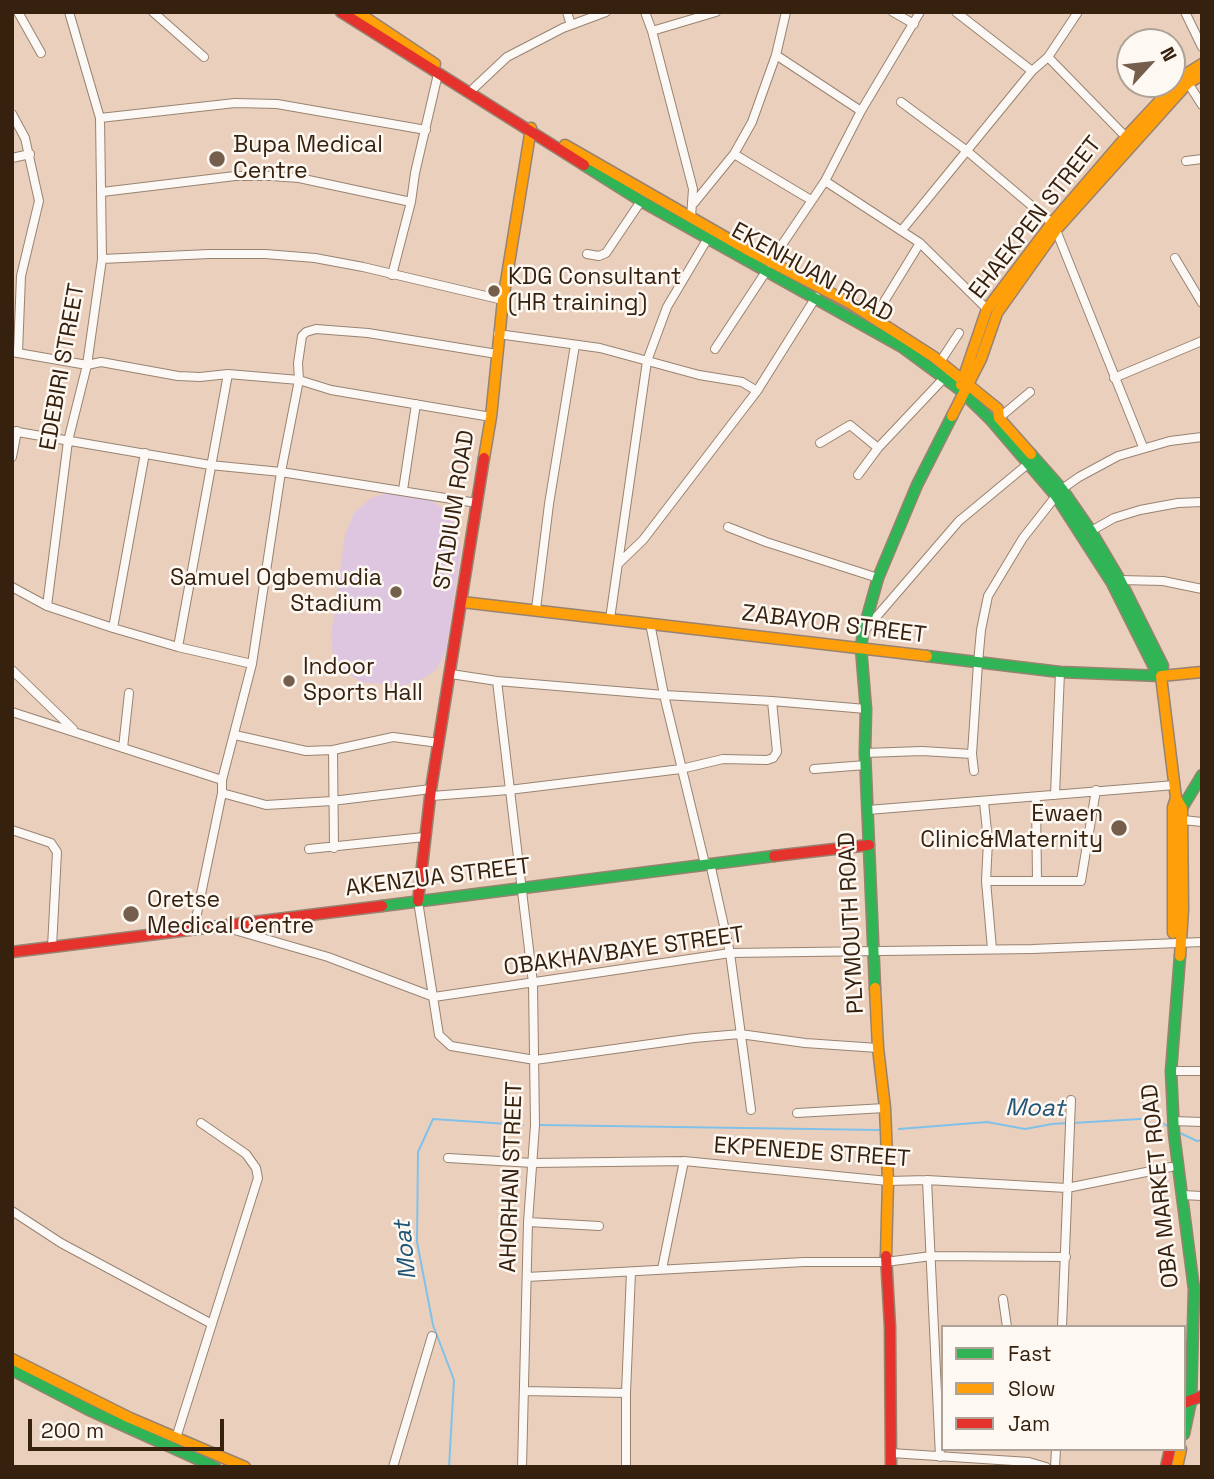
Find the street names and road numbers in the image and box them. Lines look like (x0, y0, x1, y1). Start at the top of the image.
street label: EHAEKPEN STREET (964, 131, 1108, 305)
street label: EKENHUAN ROAD (726, 217, 898, 329)
street label: EDEBIRI STREET (35, 281, 91, 453)
street label: STADIUM ROAD (429, 428, 481, 592)
street label: ZABAYOR STREET (740, 600, 928, 650)
street label: PLYMOUTH ROAD (833, 831, 871, 1015)
street label: AKENZUA STREET (344, 853, 532, 903)
street label: OBAKHAVBAYE STREET (502, 921, 746, 983)
street label: AHORHAN STREET (495, 1081, 529, 1273)
street label: OBA MARKET ROAD (1137, 1083, 1185, 1289)
street label: EKPENEDE STREET (713, 1132, 911, 1174)

